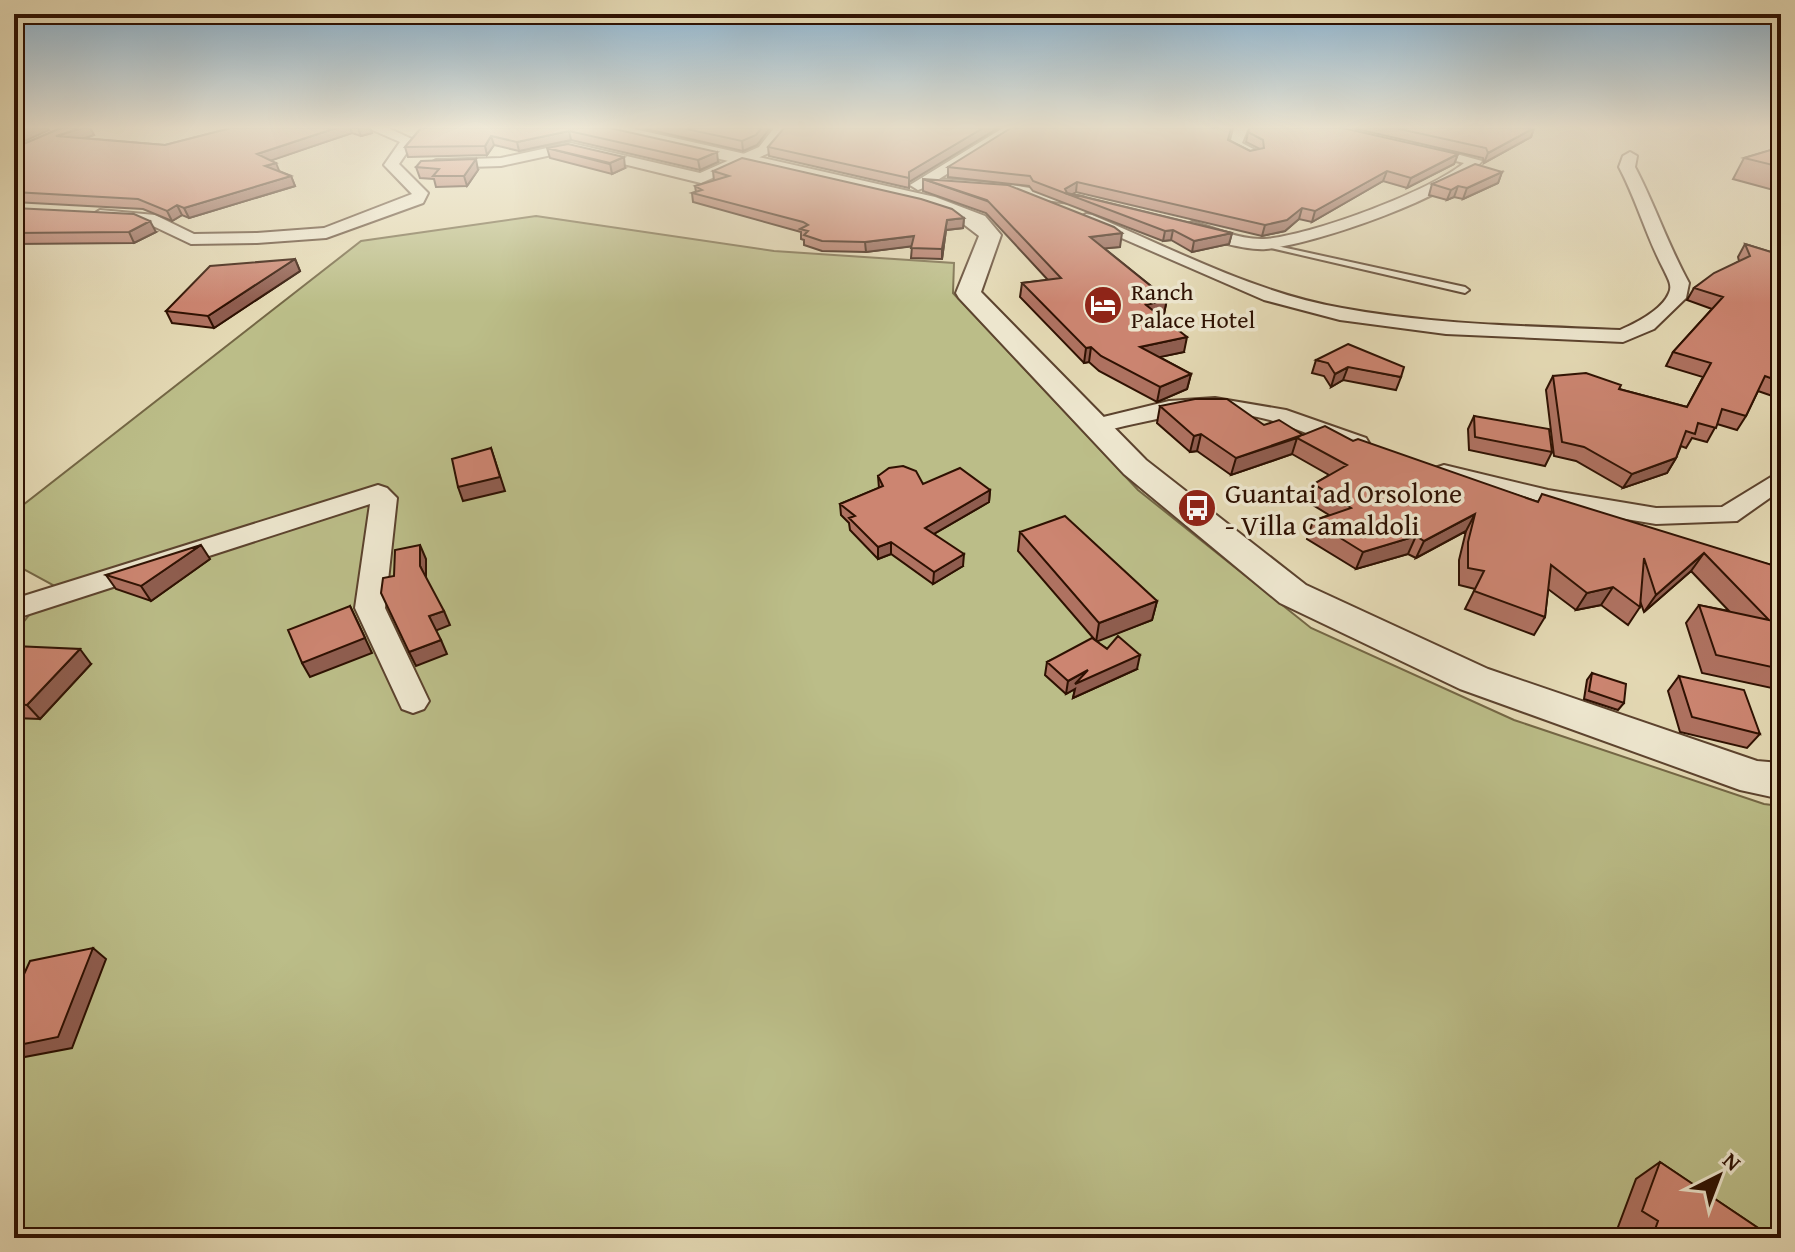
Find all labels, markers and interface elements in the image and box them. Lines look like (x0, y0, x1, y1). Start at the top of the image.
place label: Ranch Palace Hotel (1131, 274, 1255, 337)
hotel icon: Ranch Palace Hotel (1082, 284, 1124, 326)
place label: Guantai ad Orsolone - Villa Camaldoli (1225, 472, 1462, 545)
bus stop icon: Guantai ad Orsolone - Villa Camaldoli (1176, 487, 1218, 529)
north arrow (1679, 1136, 1759, 1216)
text: N (1716, 1144, 1749, 1178)

